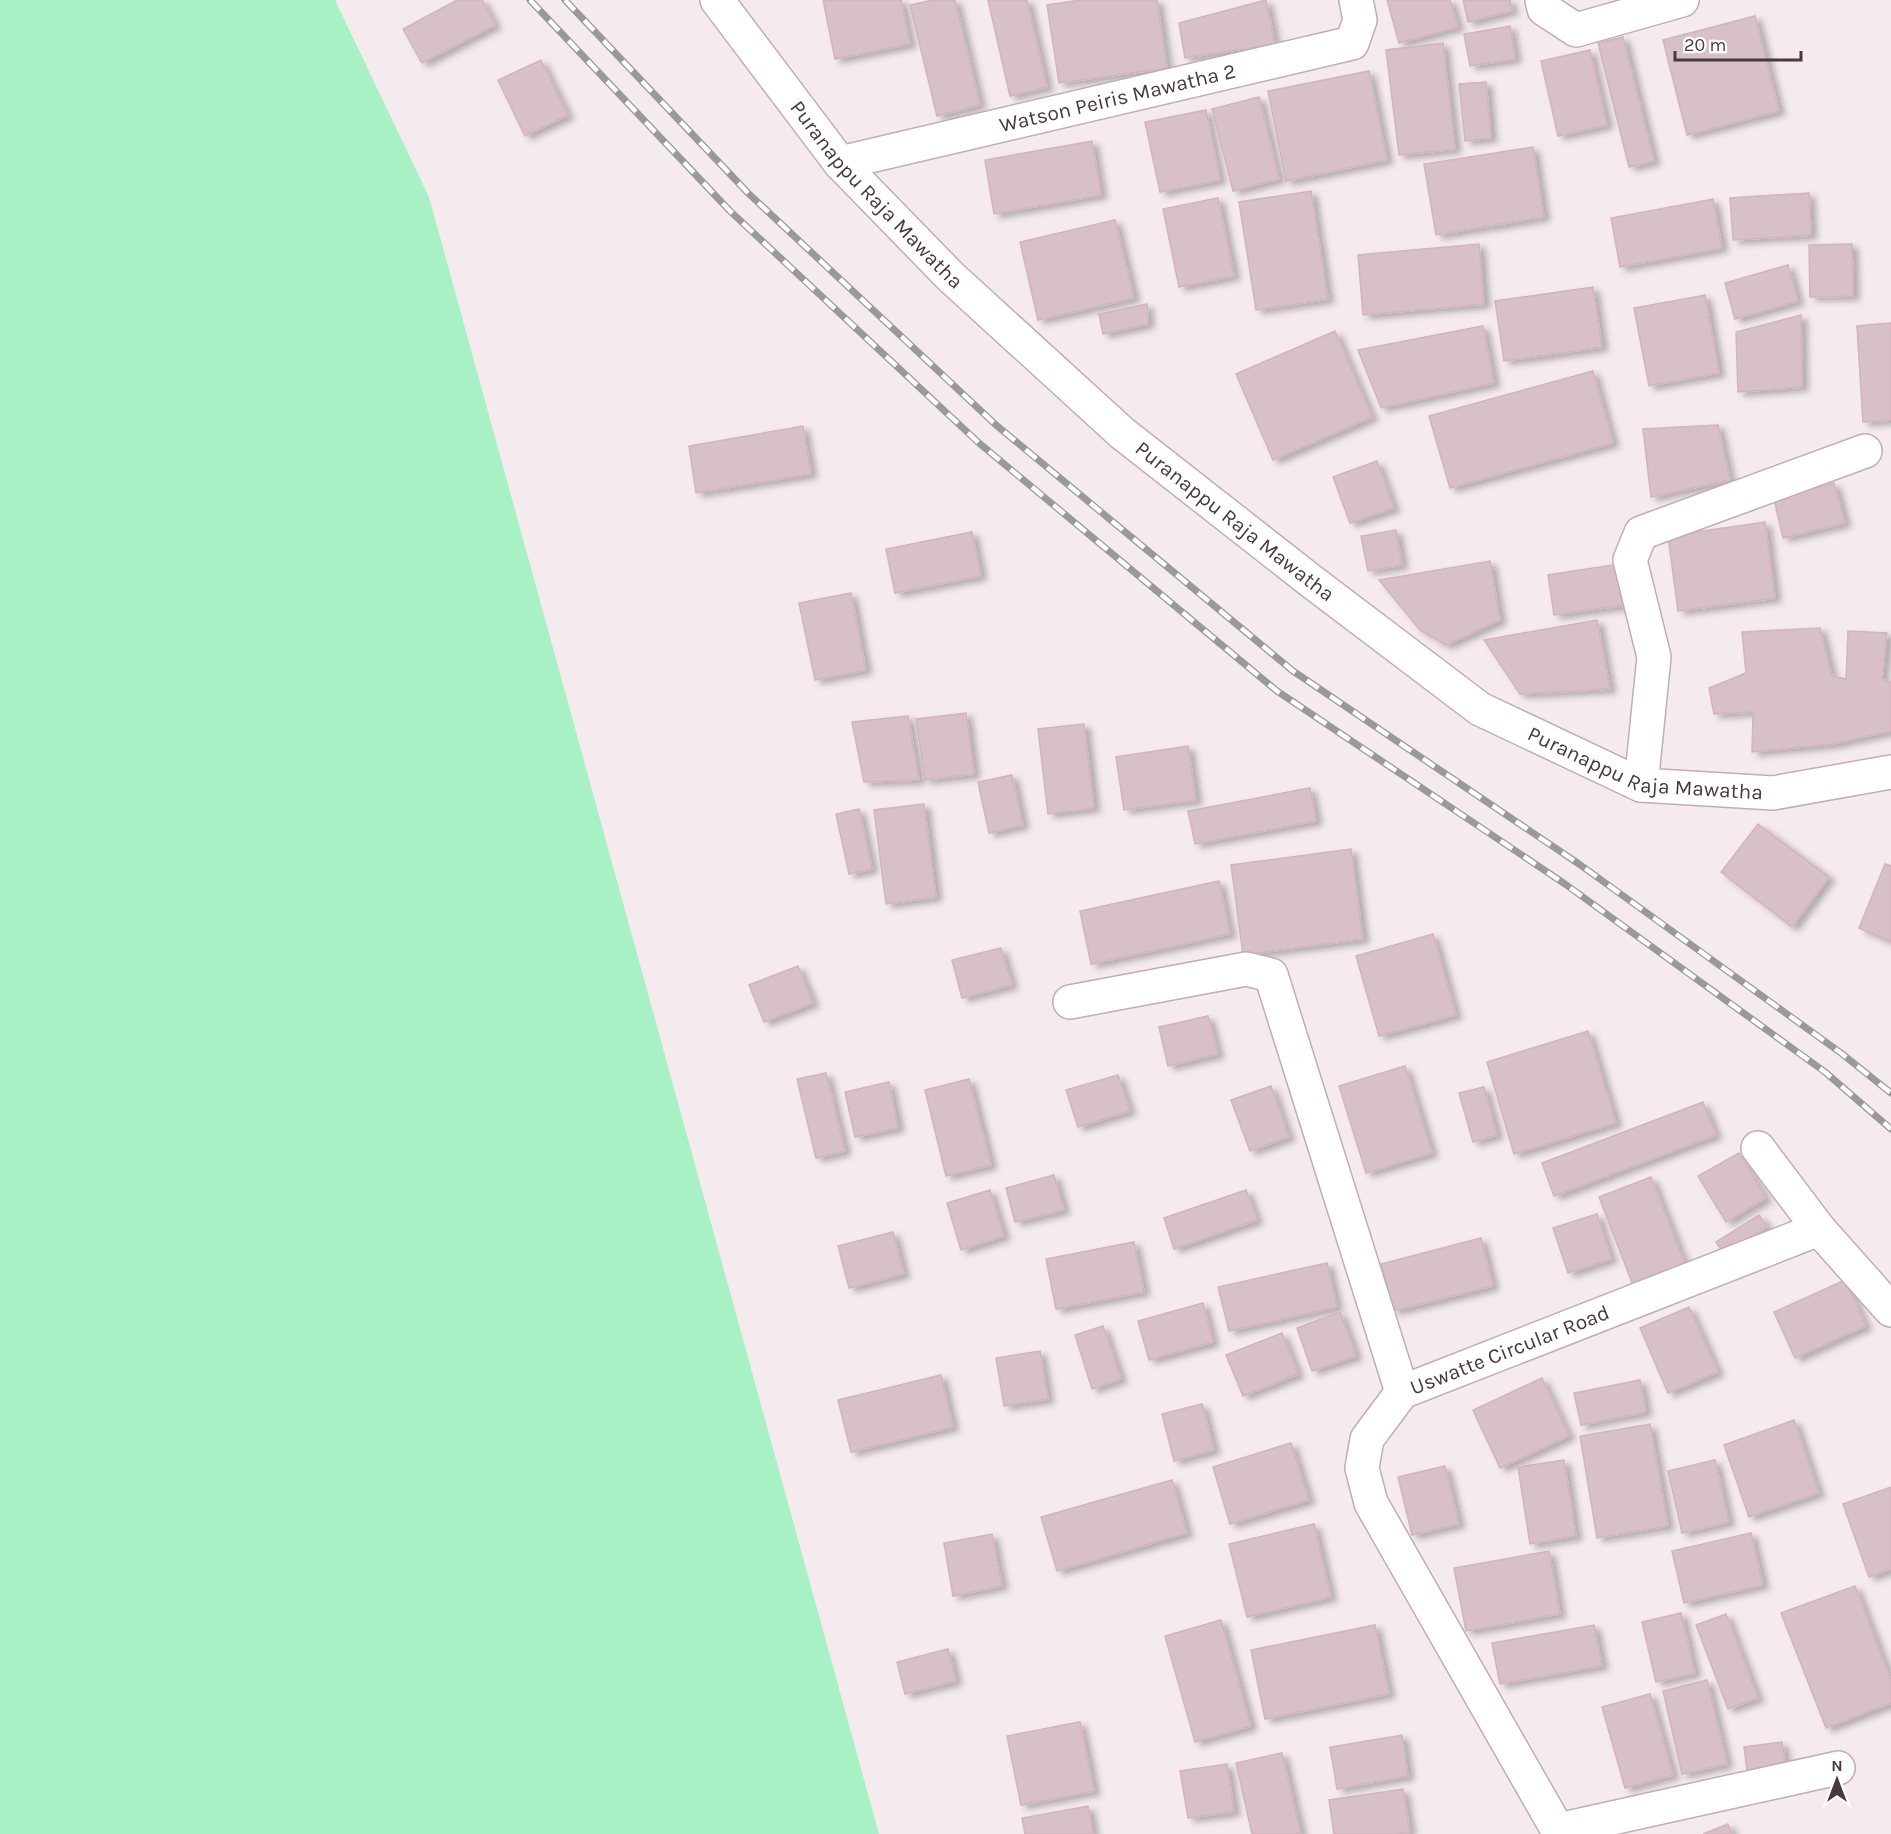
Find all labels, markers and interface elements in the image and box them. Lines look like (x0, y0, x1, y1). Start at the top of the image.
scale bar (1675, 24, 1801, 62)
text: 20 m (1684, 34, 1726, 56)
street label: Watson Peiris Mawatha 2 (997, 59, 1238, 137)
street label: Puranappu Raja Mawatha (785, 96, 968, 294)
street label: Puranappu Raja Mawatha (1131, 436, 1339, 606)
street label: Puranappu Raja Mawatha (1524, 721, 1764, 804)
street label: Uswatte Circular Road (1407, 1300, 1613, 1400)
north arrow (1807, 1750, 1867, 1810)
text: N (1831, 1756, 1843, 1775)

